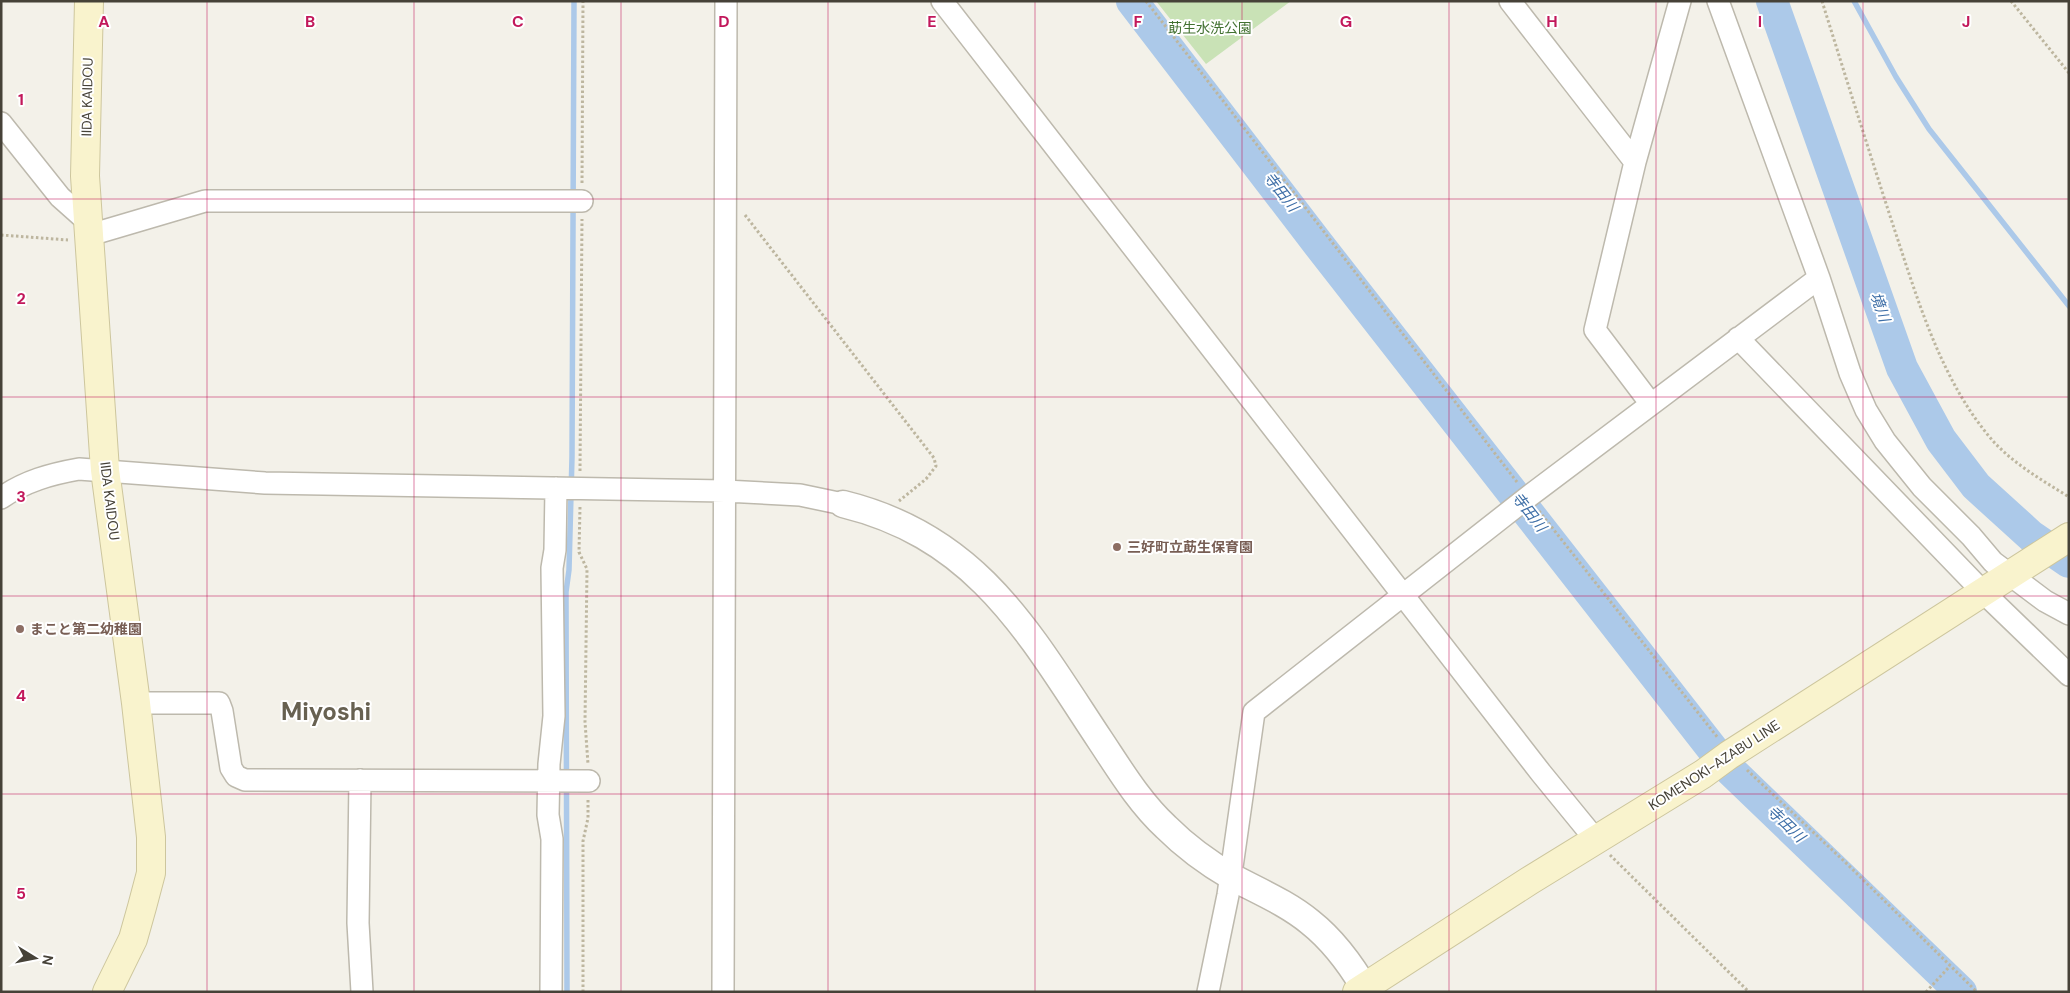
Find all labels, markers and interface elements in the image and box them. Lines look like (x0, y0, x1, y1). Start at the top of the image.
text: A (98, 11, 110, 32)
text: B (305, 11, 315, 32)
text: C (512, 11, 524, 32)
text: D (718, 11, 730, 32)
text: E (927, 11, 937, 32)
text: F (1134, 11, 1143, 32)
text: G (1340, 11, 1352, 32)
text: H (1546, 11, 1558, 32)
text: I (1758, 11, 1762, 32)
text: J (1962, 11, 1970, 32)
park label: 莇生水洗公園 (1168, 19, 1252, 37)
street label: IIDA KAIDOU (77, 57, 97, 137)
text: 1 (18, 89, 24, 110)
water label: 寺田川 (1259, 168, 1304, 217)
text: 2 (16, 288, 26, 309)
water label: 境川 (1865, 289, 1895, 326)
street label: IIDA KAIDOU (96, 461, 124, 541)
text: 3 (16, 486, 26, 507)
water label: 寺田川 (1507, 488, 1552, 537)
place label: 三好町立莇生保育園 (1127, 538, 1253, 556)
marker: 三好町立莇生保育園 (1111, 541, 1123, 553)
place label: まこと第二幼稚園 (30, 620, 142, 638)
marker: まこと第二幼稚園 (14, 623, 26, 635)
text: 4 (16, 685, 26, 706)
district label: Miyoshi (281, 696, 371, 727)
street label: KOMENOKI-AZABU LINE (1645, 716, 1783, 814)
water label: 寺田川 (1763, 801, 1811, 848)
text: 5 (16, 883, 26, 904)
north arrow (10, 933, 60, 983)
text: N (38, 954, 58, 967)

